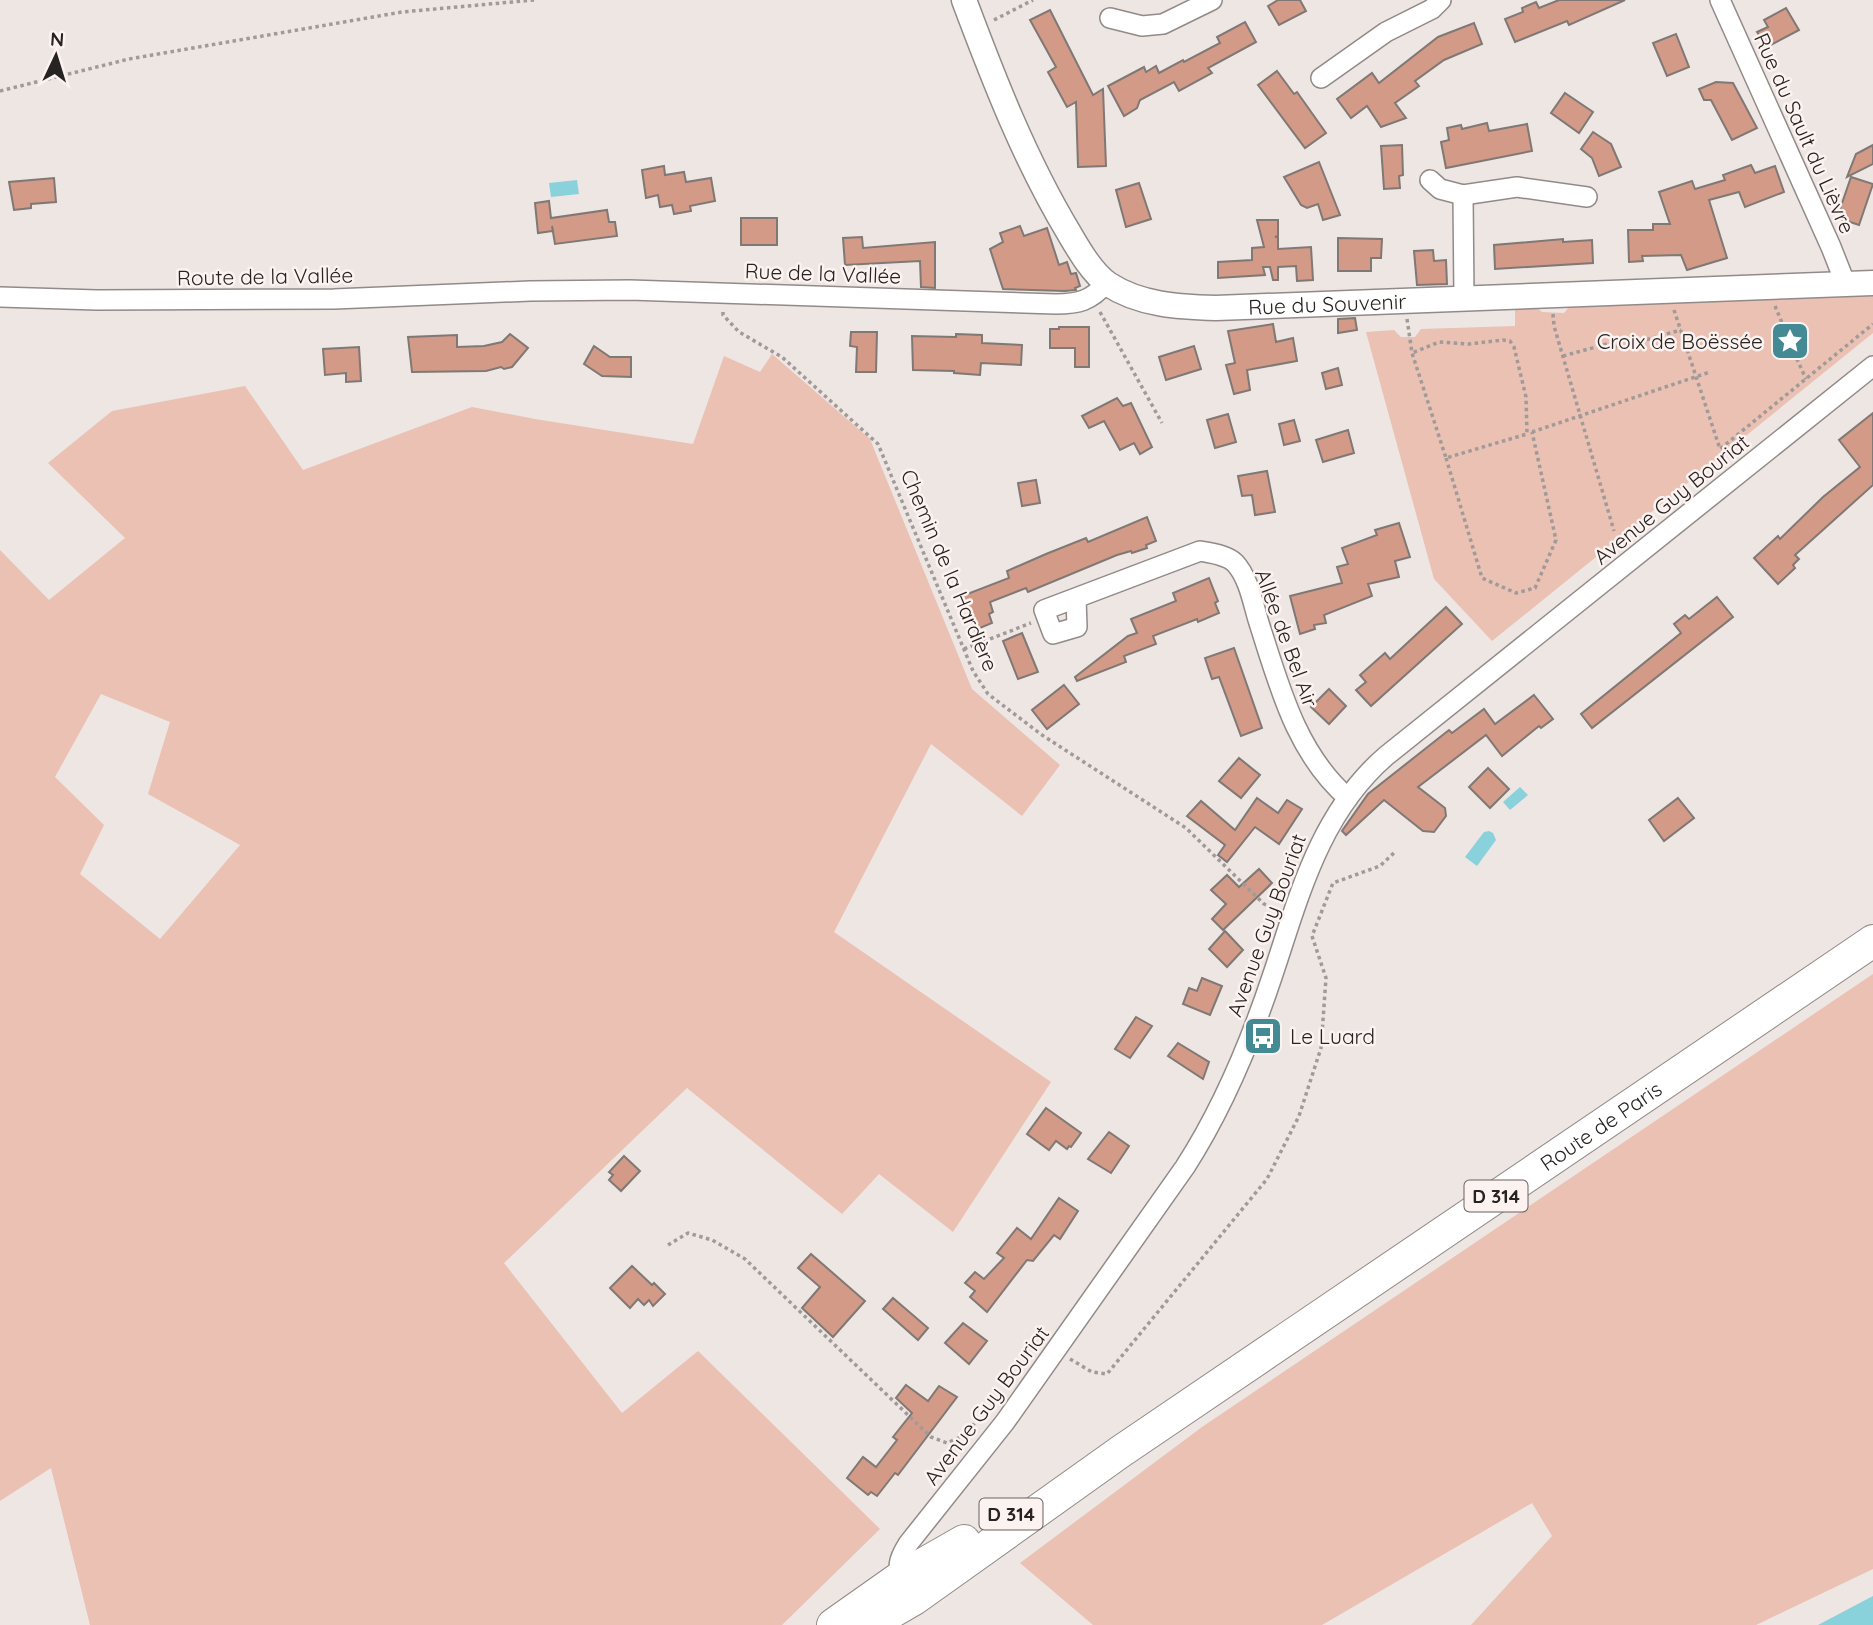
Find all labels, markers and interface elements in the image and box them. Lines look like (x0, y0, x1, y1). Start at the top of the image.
north arrow (21, 21, 91, 91)
text: N (49, 27, 65, 51)
street label: Rue du Sault du Lièvre (1749, 29, 1861, 237)
street label: Rue de la Vallée (744, 257, 902, 289)
street label: Route de la Vallée (177, 261, 353, 291)
street label: Rue du Souvenir (1248, 288, 1407, 320)
place icon: Croix de Boëssée (1769, 320, 1811, 362)
place label: Croix de Boëssée (1597, 328, 1763, 354)
street label: Avenue Guy Bouriat (1588, 428, 1754, 570)
street label: Chemin de la Hardière (896, 465, 1004, 675)
street label: Allée de Bel Air (1250, 565, 1324, 711)
street label: Avenue Guy Bouriat (1221, 830, 1311, 1020)
bus stop icon: Le Luard (1242, 1015, 1284, 1057)
place label: Le Luard (1290, 1023, 1375, 1049)
street label: Route de Paris (1535, 1075, 1666, 1176)
road number: D 314 (1464, 1180, 1528, 1212)
street label: Avenue Guy Bouriat (918, 1320, 1054, 1490)
road number: D 314 (979, 1498, 1042, 1530)

